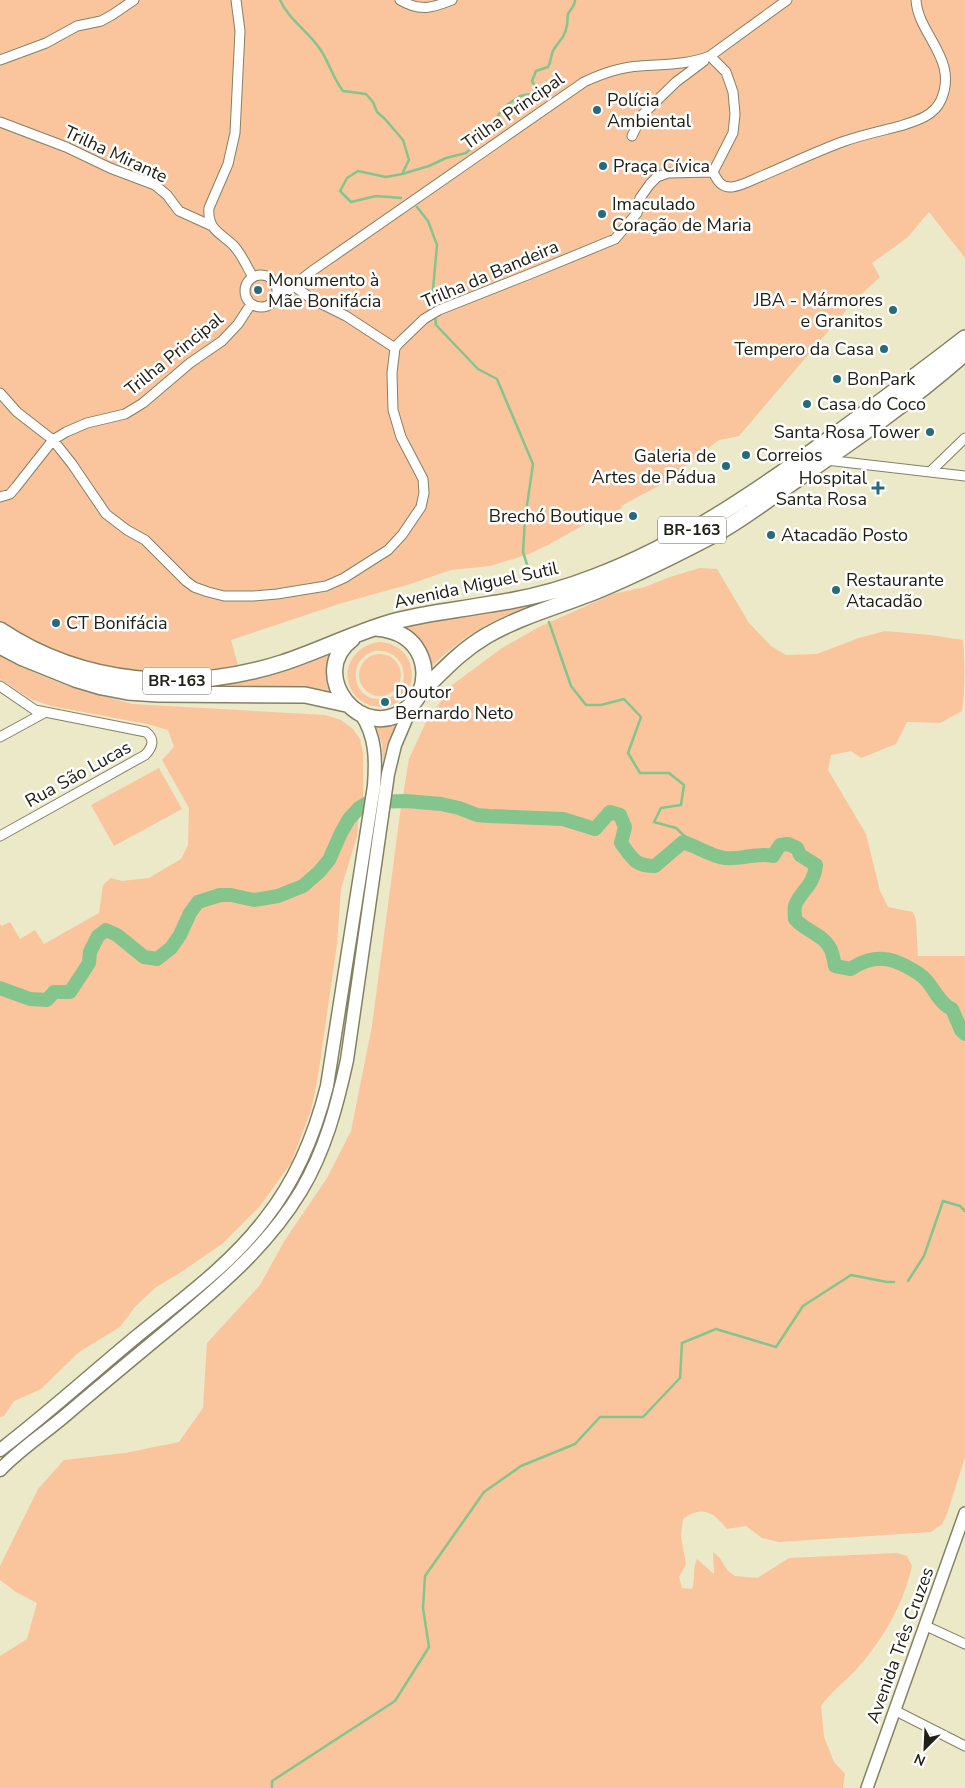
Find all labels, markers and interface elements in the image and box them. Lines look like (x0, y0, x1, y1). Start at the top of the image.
street label: Trilha Principal (457, 66, 569, 155)
place label: Polícia Ambiental (607, 88, 692, 133)
marker: Polícia Ambiental (591, 104, 603, 116)
street label: Trilha Mirante (61, 120, 171, 188)
place label: Praça Cívica (613, 154, 710, 178)
marker: Praça Cívica (597, 160, 609, 172)
place label: Imaculado Coração de Maria (612, 192, 752, 237)
marker: Imaculado Coração de Maria (596, 208, 608, 220)
street label: Trilha da Bandeira (418, 234, 562, 314)
place label: Monumento à Mãe Bonifácia (268, 268, 381, 313)
marker: Monumento à Mãe Bonifácia (252, 284, 264, 296)
place label: JBA - Mármores e Granitos (753, 288, 883, 333)
marker: JBA - Mármores e Granitos (887, 304, 899, 316)
street label: Trilha Principal (120, 307, 229, 401)
place label: Tempero da Casa (734, 337, 874, 361)
marker: Tempero da Casa (878, 343, 890, 355)
place label: BonPark (847, 367, 916, 391)
marker: BonPark (831, 373, 843, 385)
place label: Casa do Coco (817, 392, 926, 416)
marker: Casa do Coco (801, 398, 813, 410)
place label: Santa Rosa Tower (774, 420, 921, 444)
marker: Santa Rosa Tower (924, 426, 936, 438)
place label: Correios (756, 443, 823, 467)
place label: Galeria de Artes de Pádua (592, 444, 716, 489)
marker: Correios (740, 449, 752, 461)
marker: Galeria de Artes de Pádua (720, 460, 732, 472)
place label: Hospital Santa Rosa (776, 466, 868, 511)
marker: Hospital Santa Rosa (871, 481, 885, 495)
place label: Brechó Boutique (489, 504, 623, 528)
marker: Brechó Boutique (627, 510, 639, 522)
road number: BR-163 (658, 516, 726, 544)
place label: Atacadão Posto (781, 523, 908, 547)
marker: Atacadão Posto (765, 529, 777, 541)
street label: Avenida Miguel Sutil (392, 556, 561, 614)
place label: Restaurante Atacadão (846, 568, 944, 613)
marker: Restaurante Atacadão (830, 584, 842, 596)
place label: CT Bonifácia (66, 611, 167, 635)
marker: CT Bonifácia (50, 617, 62, 629)
road number: BR-163 (143, 668, 211, 694)
place label: Doutor Bernardo Neto (395, 680, 514, 725)
marker: Doutor Bernardo Neto (379, 696, 391, 708)
street label: Rua São Lucas (21, 735, 135, 813)
street label: Avenida Três Cruzes (861, 1564, 939, 1726)
north arrow (900, 1723, 950, 1773)
text: N (911, 1749, 929, 1770)

